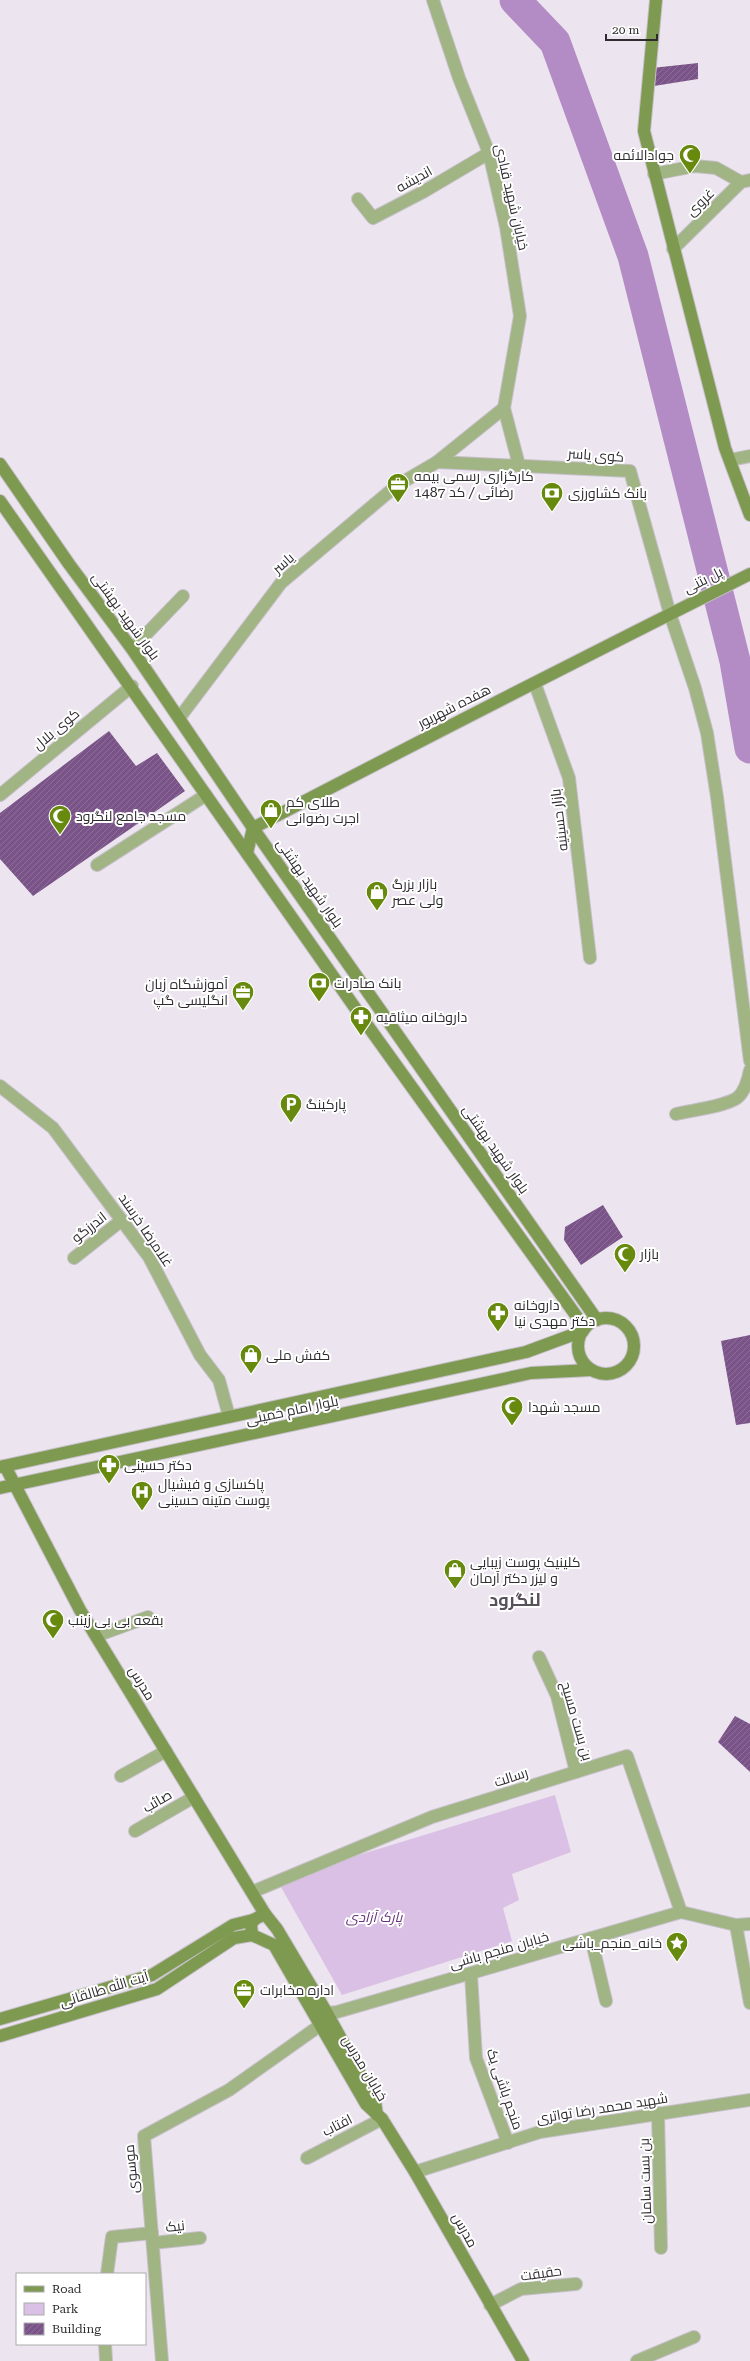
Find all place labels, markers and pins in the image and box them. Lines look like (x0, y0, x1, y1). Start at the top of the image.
mosque icon: جوادالائمه (677, 142, 703, 175)
place label: جوادالائمه (614, 147, 674, 163)
place label: کارگزاری رسمی بیمه رضائی / کد 1487 (414, 468, 534, 500)
office icon: کارگزاری رسمی بیمه رضائی / کد 1487 (385, 471, 411, 504)
bank icon: بانک کشاورزی (539, 480, 565, 513)
place label: بانک کشاورزی (568, 485, 647, 501)
place label: طلای کم اجرت رضوانی (286, 794, 359, 826)
shop icon: طلای کم اجرت رضوانی (258, 797, 284, 830)
mosque icon: مسجد جامع لنگرود (47, 803, 73, 836)
place label: مسجد جامع لنگرود (76, 808, 186, 825)
place label: بازار بزرگ ولی عصر (391, 876, 443, 908)
shop icon: بازار بزرگ ولی عصر (364, 879, 390, 912)
bank icon: بانک صادرات (306, 970, 332, 1003)
place label: بانک صادرات (334, 975, 401, 991)
place label: آموزشگاه زبان انگلیسی گپ (145, 976, 228, 1010)
office icon: آموزشگاه زبان انگلیسی گپ (230, 979, 256, 1012)
pharmacy icon: داروخانه میثاقیه (348, 1004, 374, 1037)
place label: داروخانه میثاقیه (376, 1009, 467, 1025)
parking icon: پارکینگ (278, 1091, 304, 1124)
place label: پارکینگ (306, 1096, 346, 1114)
mosque icon: بازار (612, 1241, 638, 1274)
place label: بازار (639, 1246, 659, 1262)
place label: داروخانه دکتر مهدی نیا (514, 1297, 595, 1329)
pharmacy icon: داروخانه دکتر مهدی نیا (485, 1300, 511, 1333)
shop icon: کفش ملی (238, 1342, 264, 1375)
place label: کفش ملی (266, 1347, 330, 1363)
mosque icon: مسجد شهدا (499, 1394, 525, 1427)
place label: مسجد شهدا (528, 1399, 601, 1415)
pharmacy icon: دکتر حسینی (96, 1452, 122, 1485)
place label: دکتر حسینی (124, 1457, 192, 1473)
place label: پاکسازی و فیشیال پوست متینه حسینی (158, 1476, 270, 1510)
hospital icon: پاکسازی و فیشیال پوست متینه حسینی (129, 1479, 155, 1512)
place label: کلینیک پوست زیبایی و لیزر دکتر آرمان (470, 1554, 581, 1586)
shop icon: کلینیک پوست زیبایی و لیزر دکتر آرمان (442, 1557, 468, 1590)
mosque icon: بقعه بی بی زینب (40, 1607, 66, 1640)
place label: بقعه بی بی زینب (68, 1612, 164, 1628)
place icon: خانه_منجم_باشی (664, 1930, 690, 1963)
place label: خانه_منجم_باشی (562, 1935, 662, 1953)
office icon: اداره مخابرات (231, 1977, 257, 2010)
place label: اداره مخابرات (260, 1982, 334, 1998)

